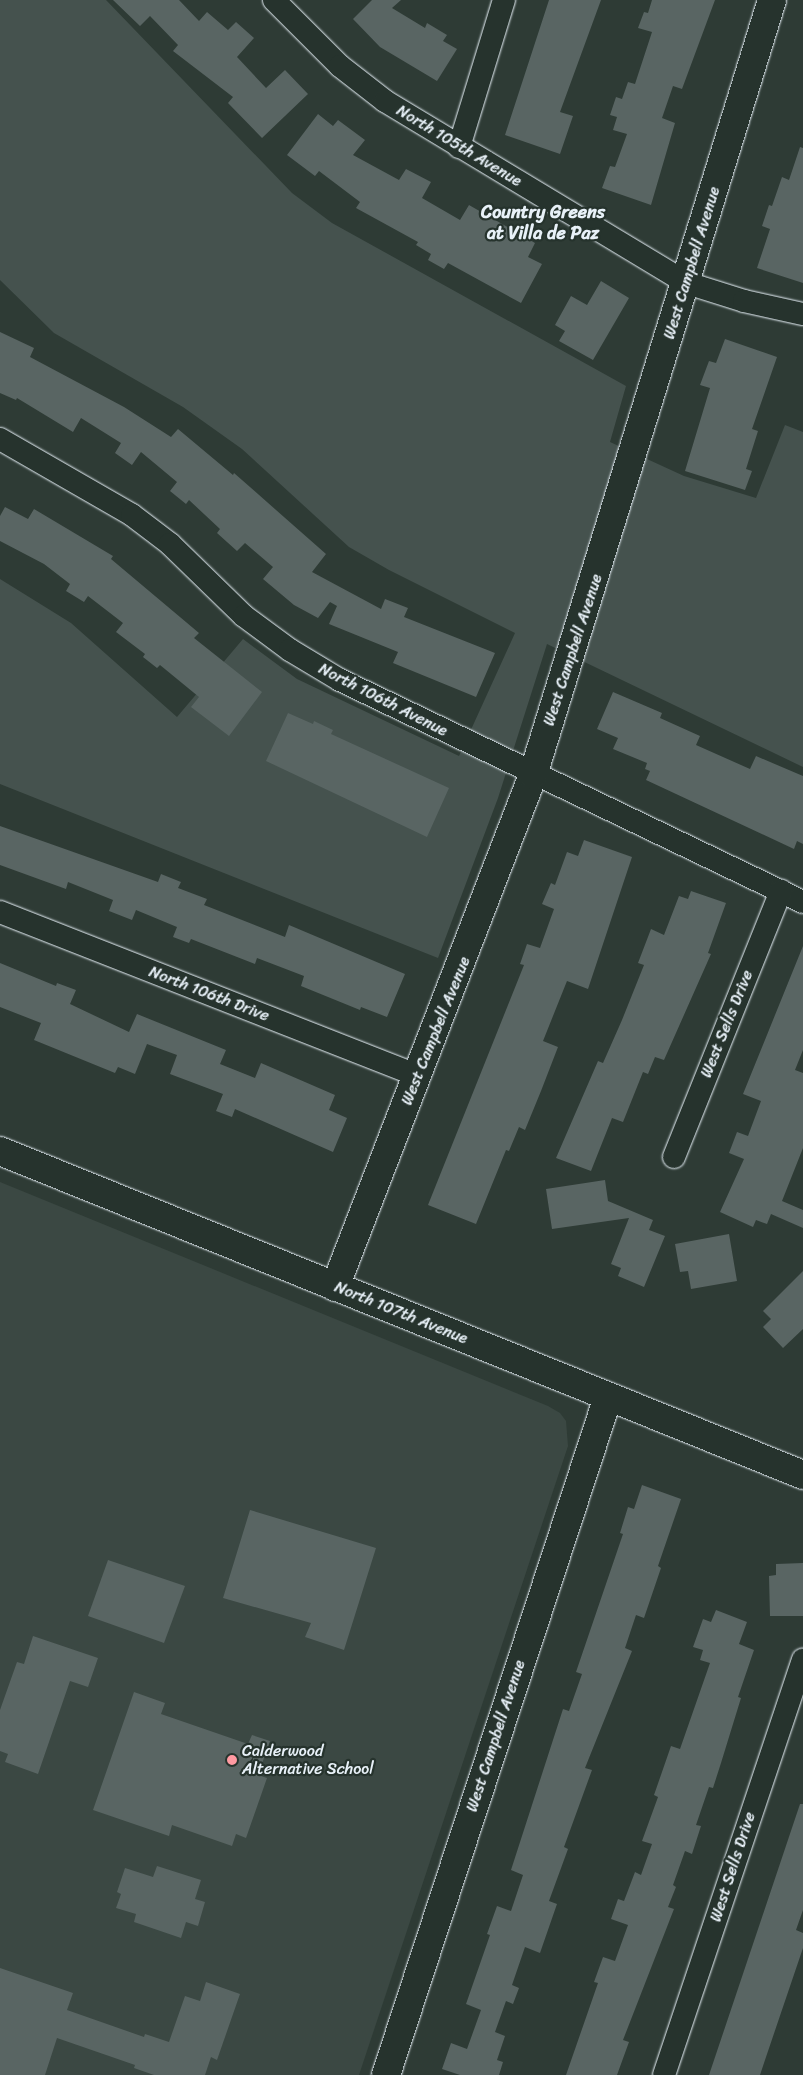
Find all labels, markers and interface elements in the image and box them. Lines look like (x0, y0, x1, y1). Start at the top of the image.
street label: North 105th Avenue (393, 101, 525, 191)
street label: West Campbell Avenue (660, 184, 724, 342)
district label: Country Greens at Villa de Paz (481, 202, 605, 244)
street label: West Campbell Avenue (539, 571, 607, 729)
street label: North 106th Avenue (315, 659, 451, 741)
street label: West Campbell Avenue (397, 954, 475, 1108)
street label: North 106th Drive (146, 962, 272, 1026)
street label: West Sells Drive (697, 968, 757, 1080)
street label: North 107th Avenue (332, 1277, 470, 1349)
street label: West Campbell Avenue (462, 1657, 530, 1815)
place label: Calderwood Alternative School (242, 1741, 374, 1779)
marker: Calderwood Alternative School (226, 1754, 238, 1766)
street label: West Sells Drive (706, 1810, 760, 1924)

